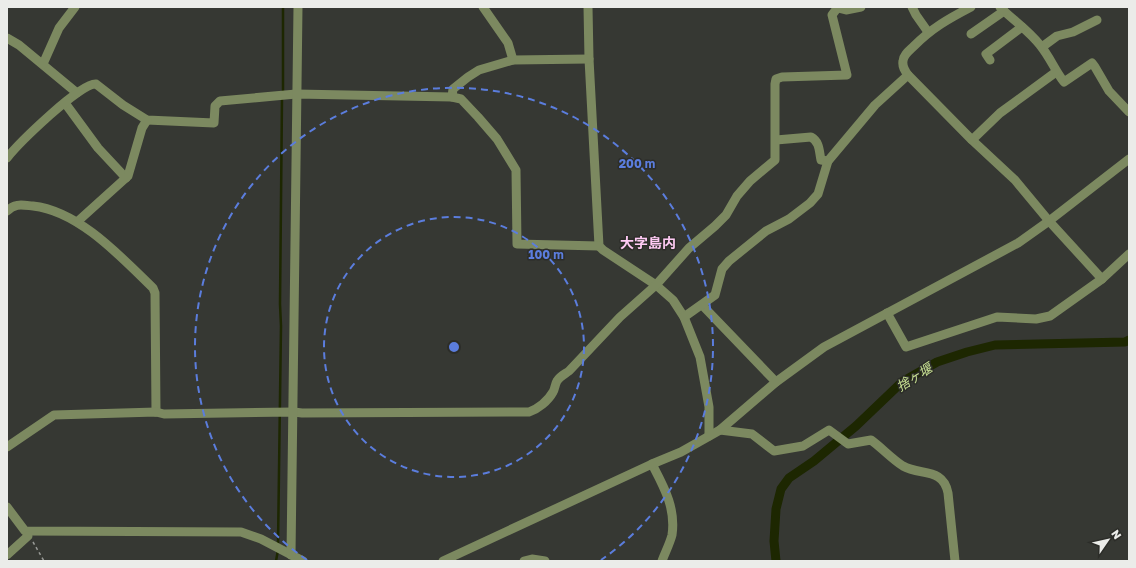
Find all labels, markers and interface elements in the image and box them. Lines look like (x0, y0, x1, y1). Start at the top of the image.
text: 200 m (619, 156, 655, 171)
district label: 大字島内 (620, 234, 676, 251)
text: 100 m (528, 247, 564, 262)
centre of rings (447, 340, 461, 354)
water label: 捨ヶ堰 (893, 359, 936, 394)
north arrow (1088, 520, 1128, 560)
text: N (1109, 527, 1124, 541)

